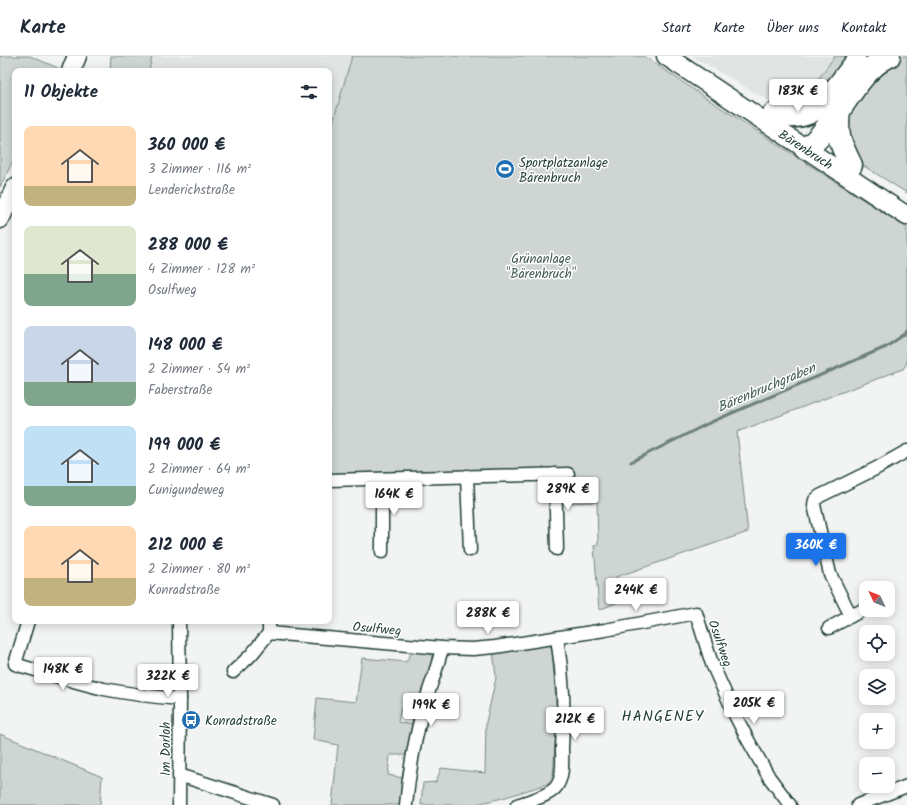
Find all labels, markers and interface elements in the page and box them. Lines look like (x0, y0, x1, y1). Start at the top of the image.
text: Karte (20, 13, 66, 43)
text: Start (662, 17, 691, 39)
text: Karte (713, 17, 745, 39)
text: Über uns (767, 17, 819, 39)
text: Kontakt (841, 17, 887, 39)
text: 11 Objekte (24, 79, 98, 106)
pin: 183K € (765, 79, 831, 113)
icon: filters (298, 81, 320, 103)
text: 183K € (778, 81, 818, 102)
street label: Bärenbruch (774, 125, 837, 176)
text: 360 000 € (148, 132, 225, 159)
icon: home (56, 142, 104, 190)
place label: Sportplatzanlage Bärenbruch (519, 153, 608, 189)
sports icon: Sportplatzanlage Bärenbruch (494, 158, 516, 180)
text: 3 Zimmer · 116 m² (148, 159, 251, 180)
text: Lenderichstraße (148, 180, 235, 201)
text: 288 000 € (148, 232, 228, 259)
icon: home (56, 242, 104, 290)
park label: Grünanlage "Bärenbruch" (506, 249, 577, 285)
text: 4 Zimmer · 128 m² (148, 259, 255, 280)
text: Osulfweg (148, 280, 197, 301)
text: 148 000 € (148, 332, 222, 359)
icon: home (56, 342, 104, 390)
water label: Bärenbruchgraben (714, 357, 821, 419)
text: 2 Zimmer · 54 m² (148, 359, 250, 380)
text: Faberstraße (148, 380, 212, 401)
text: 199 000 € (148, 432, 220, 459)
icon: home (56, 442, 104, 490)
text: 2 Zimmer · 64 m² (148, 459, 250, 480)
pin: 289K € (535, 477, 601, 511)
text: 289K € (547, 479, 589, 500)
text: Cunigundeweg (148, 480, 225, 501)
pin: 164K € (361, 482, 427, 516)
text: 164K € (374, 484, 414, 505)
text: 212 000 € (148, 532, 223, 559)
pin: 360K € (783, 533, 849, 567)
text: 360K € (795, 535, 837, 556)
icon: home (56, 542, 104, 590)
text: 2 Zimmer · 80 m² (148, 559, 250, 580)
pin: 244K € (603, 578, 669, 612)
text: Konradstraße (148, 580, 220, 601)
text: 244K € (615, 580, 657, 601)
north arrow (859, 581, 895, 617)
map controls (859, 581, 895, 793)
pin: 288K € (455, 601, 521, 635)
text: 288K € (466, 603, 510, 624)
street label: Osulfweg (352, 617, 402, 642)
street label: Osulfweg (702, 617, 737, 670)
button: locate (859, 625, 895, 661)
pin: 148K € (30, 657, 96, 691)
text: 148K € (43, 659, 83, 680)
pin: 322K € (135, 664, 201, 698)
text: 322K € (146, 666, 190, 687)
button: layers (859, 669, 895, 705)
pin: 205K € (721, 691, 787, 725)
pin: 199K € (398, 693, 464, 727)
text: 205K € (733, 693, 775, 714)
text: 199K € (412, 695, 450, 716)
district label: HANGENEY (622, 705, 705, 729)
pin: 212K € (542, 707, 608, 741)
bus stop icon: Konradstraße (180, 709, 202, 731)
text: 212K € (555, 709, 595, 730)
place label: Konradstraße (205, 711, 277, 732)
button: + (859, 713, 895, 749)
street label: Im Dorloh (156, 722, 177, 776)
button: − (859, 757, 895, 793)

